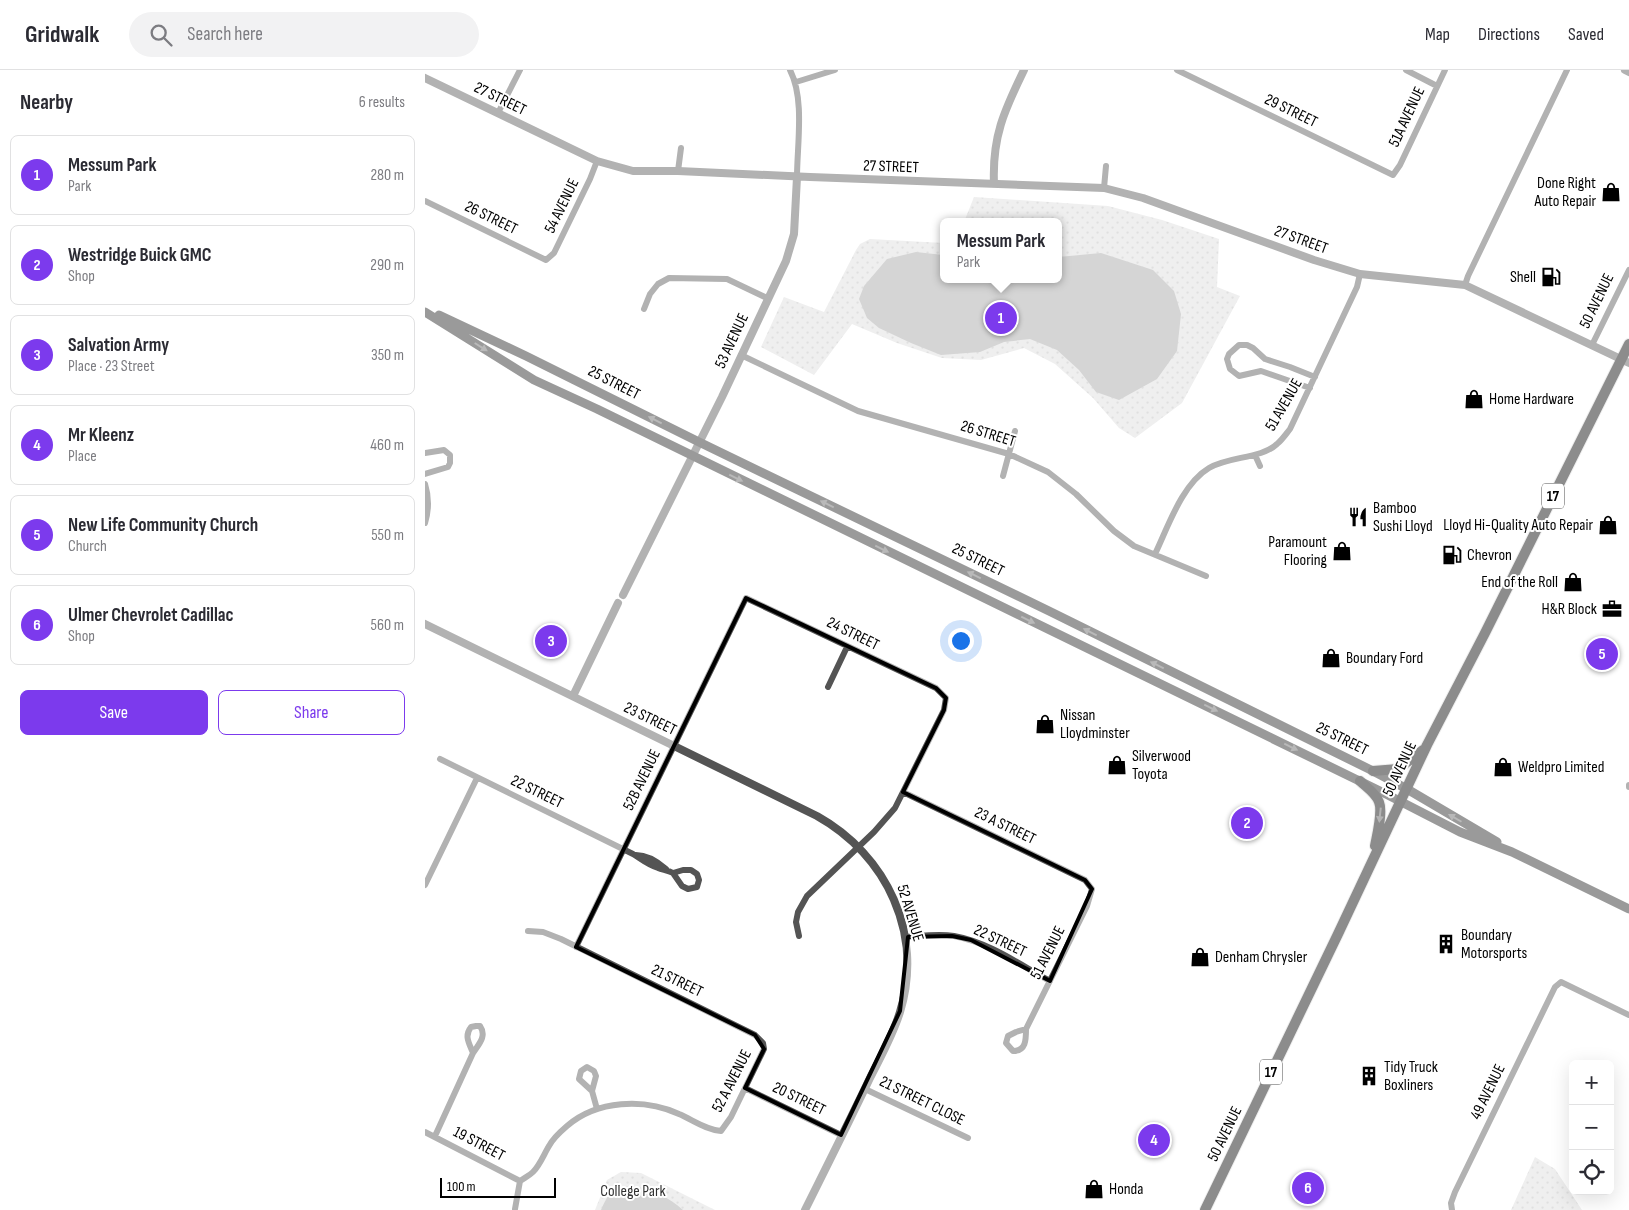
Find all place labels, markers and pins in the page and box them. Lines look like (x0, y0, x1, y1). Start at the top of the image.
place label: Done Right Auto Repair (1534, 174, 1596, 211)
shop icon: Done Right Auto Repair (1600, 181, 1622, 203)
fuel station icon: Shell (1540, 266, 1562, 288)
place label: Shell (1510, 268, 1536, 287)
pin: 1 (985, 299, 1017, 337)
shop icon: Home Hardware (1463, 388, 1485, 410)
place label: Home Hardware (1489, 390, 1574, 409)
place label: Bamboo Sushi Lloyd (1373, 499, 1433, 536)
restaurant icon: Bamboo Sushi Lloyd (1347, 506, 1369, 528)
shop icon: Lloyd Hi-Quality Auto Repair (1597, 514, 1619, 536)
place label: Lloyd Hi-Quality Auto Repair (1443, 516, 1593, 535)
place label: Paramount Flooring (1268, 533, 1327, 570)
shop icon: Paramount Flooring (1331, 540, 1353, 562)
fuel station icon: Chevron (1441, 544, 1463, 566)
place label: Chevron (1467, 546, 1512, 565)
shop icon: End of the Roll (1562, 571, 1584, 593)
place label: End of the Roll (1481, 573, 1558, 592)
office icon: H&R Block (1601, 598, 1623, 620)
place label: H&R Block (1542, 600, 1597, 619)
pin: 3 (535, 622, 567, 660)
pin: 5 (1586, 635, 1618, 673)
shop icon: Boundary Ford (1320, 647, 1342, 669)
place label: Boundary Ford (1346, 649, 1423, 668)
place label: Nissan Lloydminster (1060, 706, 1130, 743)
shop icon: Nissan Lloydminster (1034, 713, 1056, 735)
place label: Silverwood Toyota (1132, 747, 1191, 784)
shop icon: Silverwood Toyota (1106, 754, 1128, 776)
shop icon: Weldpro Limited (1492, 756, 1514, 778)
place label: Weldpro Limited (1518, 758, 1604, 777)
pin: 2 (1231, 804, 1263, 842)
place label: Boundary Motorsports (1461, 926, 1527, 963)
building icon: Boundary Motorsports (1435, 933, 1457, 955)
shop icon: Denham Chrysler (1189, 946, 1211, 968)
place label: Denham Chrysler (1215, 948, 1308, 967)
place label: Tidy Truck Boxliners (1384, 1058, 1438, 1095)
building icon: Tidy Truck Boxliners (1358, 1065, 1380, 1087)
pin: 4 (1138, 1121, 1170, 1159)
pin: 6 (1292, 1169, 1324, 1207)
shop icon: Honda (1083, 1178, 1105, 1200)
place label: Honda (1109, 1180, 1143, 1199)

